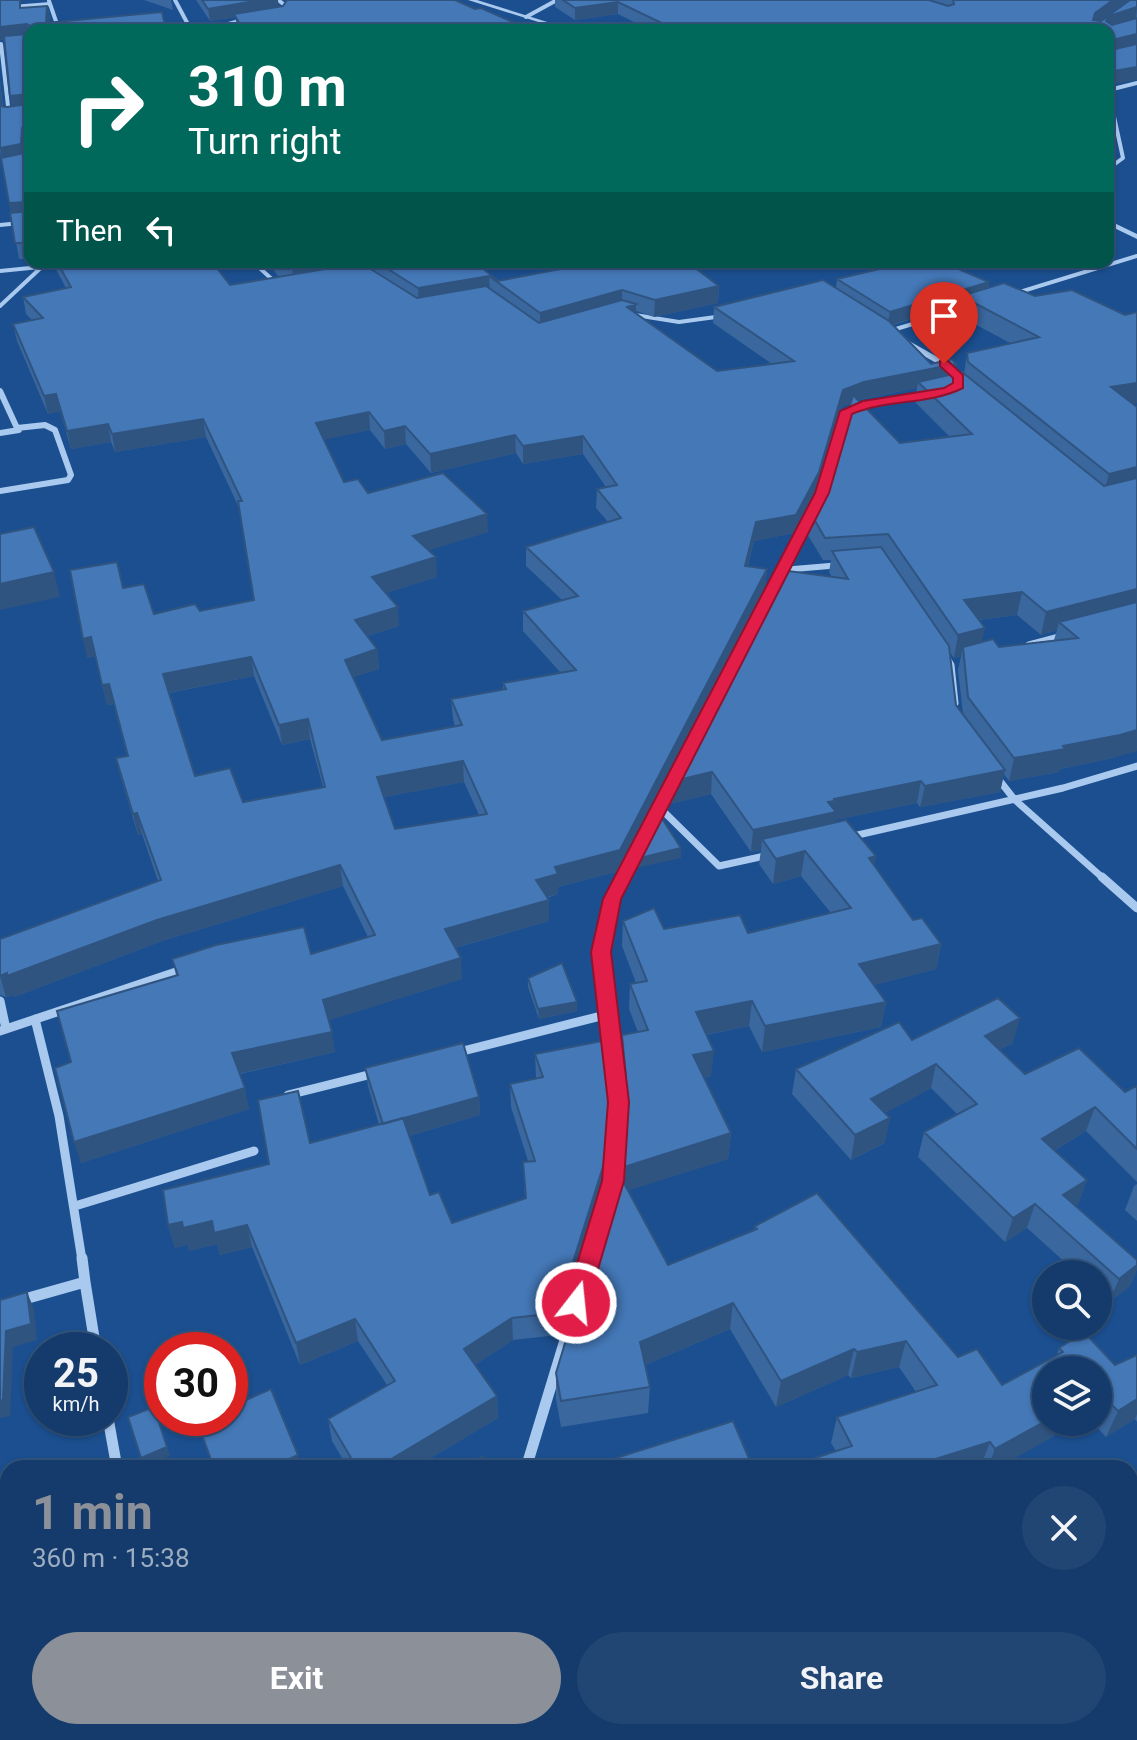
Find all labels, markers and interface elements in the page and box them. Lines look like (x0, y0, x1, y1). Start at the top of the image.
text: 310 m (188, 54, 347, 120)
icon: right (56, 56, 160, 160)
text: Turn right (188, 121, 341, 163)
icon: left (139, 208, 183, 252)
text: Then (56, 213, 123, 248)
pin (910, 282, 978, 364)
icon: arrive (922, 294, 966, 338)
map controls (1032, 1260, 1112, 1436)
button: search (1032, 1260, 1112, 1340)
position arrow (534, 1261, 618, 1345)
speed limit sign: 30 (144, 1332, 248, 1436)
text: 25 (53, 1350, 99, 1397)
button: layers (1032, 1356, 1112, 1436)
text: km/h (53, 1392, 99, 1416)
text: 1 min (32, 1484, 153, 1541)
button: close (1022, 1486, 1106, 1570)
text: 360 m · 15:38 (32, 1543, 190, 1573)
button: Exit (32, 1632, 561, 1724)
button: Share (577, 1632, 1106, 1724)

